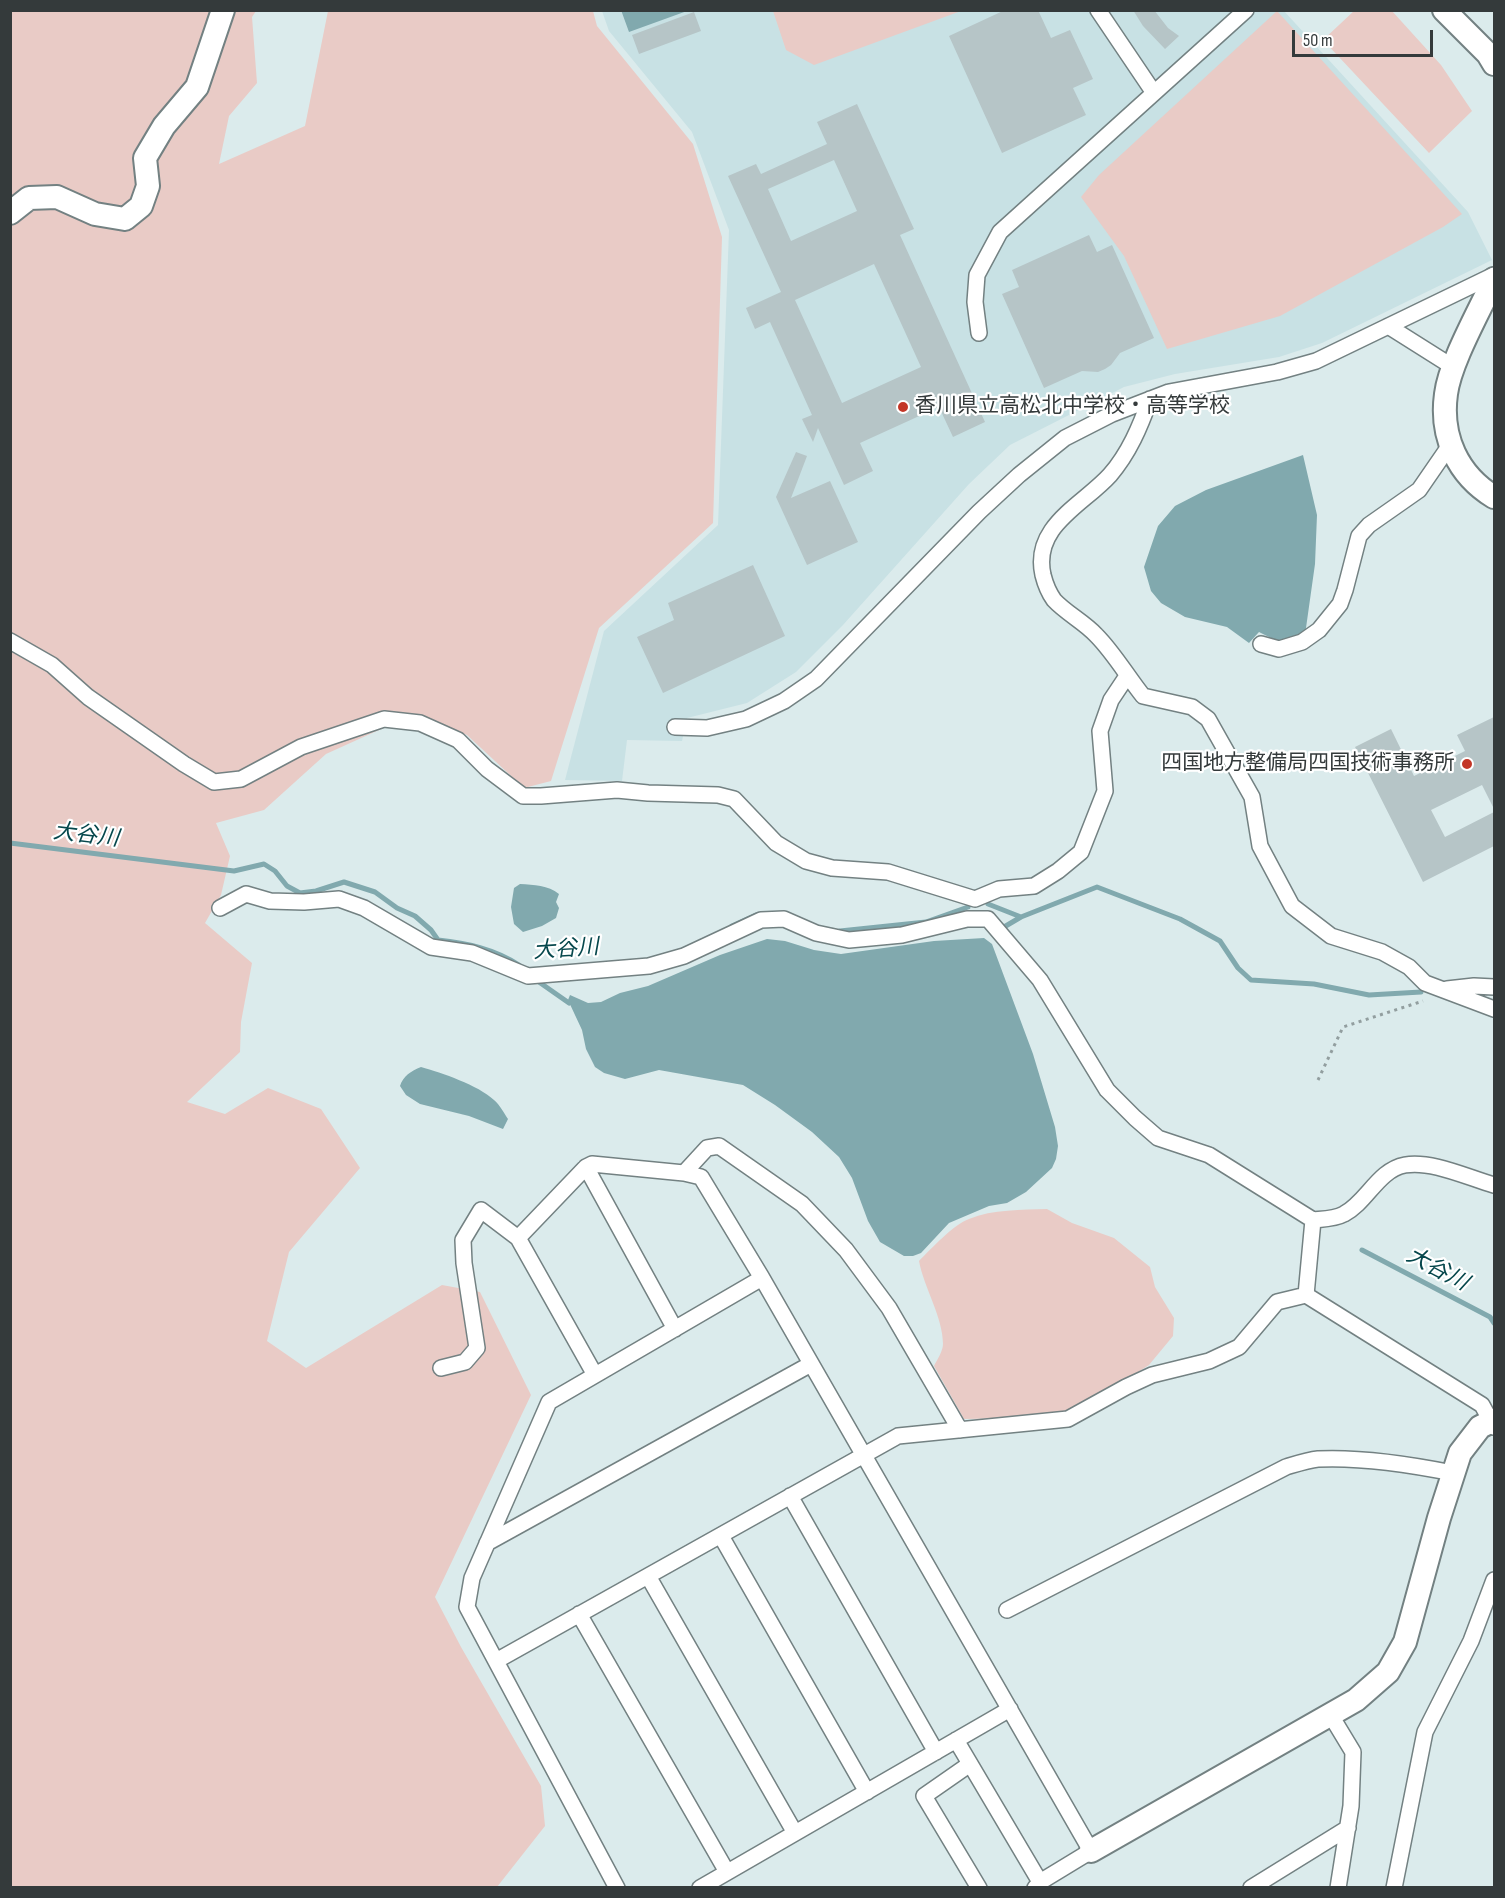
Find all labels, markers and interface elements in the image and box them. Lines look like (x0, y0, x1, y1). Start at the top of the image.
scale bar (1295, 18, 1436, 56)
text: 50 m (1303, 30, 1333, 51)
place label: 香川県立高松北中学校・高等学校 (915, 394, 1230, 420)
marker: 香川県立高松北中学校・高等学校 (896, 400, 910, 414)
place label: 四国地方整備局四国技術事務所 (1161, 751, 1455, 777)
marker: 四国地方整備局四国技術事務所 (1460, 757, 1474, 771)
water label: 大谷川 (52, 819, 120, 853)
water label: 大谷川 (532, 935, 600, 965)
water label: 大谷川 (1402, 1243, 1472, 1297)

